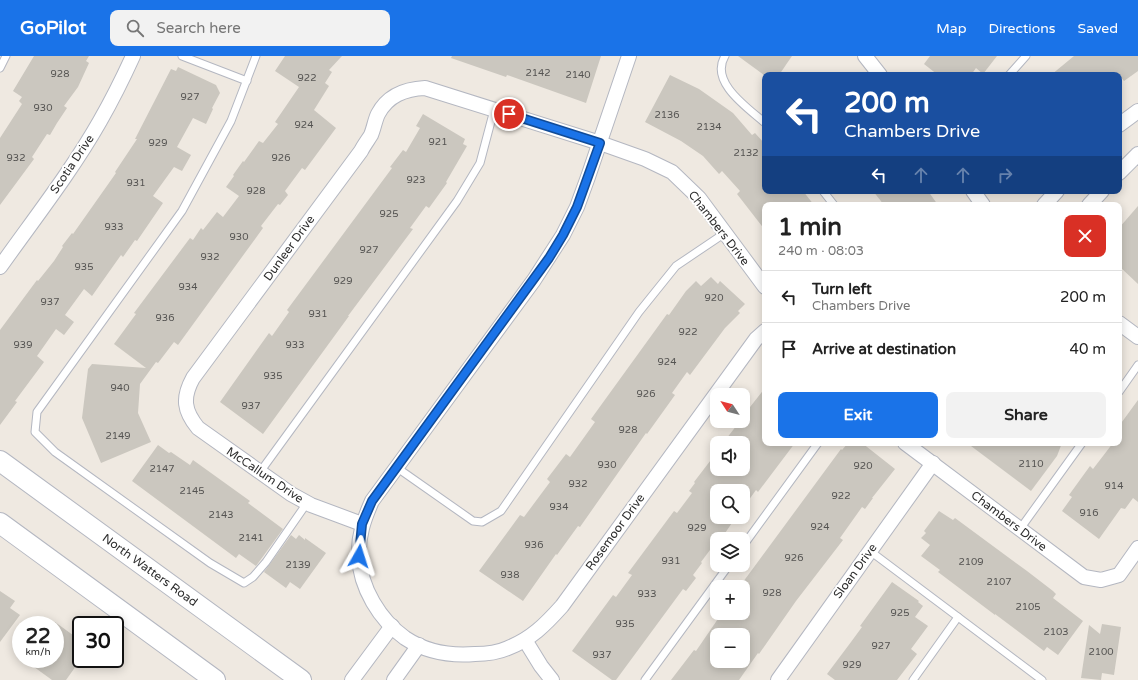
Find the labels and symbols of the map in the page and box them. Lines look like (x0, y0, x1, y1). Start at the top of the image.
house number: 2142 (525, 67, 551, 79)
house number: 928 (51, 68, 69, 80)
house number: 2140 (565, 69, 591, 81)
house number: 922 (298, 72, 316, 84)
house number: 927 (181, 91, 199, 103)
pin (492, 97, 526, 131)
house number: 930 (34, 102, 52, 114)
house number: 2136 (654, 109, 680, 121)
house number: 924 (295, 119, 313, 131)
house number: 2134 (696, 121, 722, 133)
street label: Scotia Drive (47, 132, 97, 196)
house number: 921 (429, 136, 447, 148)
house number: 929 (149, 137, 167, 149)
house number: 2132 (733, 147, 759, 159)
house number: 932 (7, 152, 25, 164)
house number: 926 (272, 152, 290, 164)
house number: 923 (407, 174, 425, 186)
house number: 931 (127, 177, 145, 189)
house number: 928 (247, 185, 265, 197)
street label: Chambers Drive (686, 188, 753, 268)
house number: 925 (380, 208, 398, 220)
street label: Dunleer Drive (261, 212, 318, 283)
house number: 933 (105, 221, 123, 233)
house number: 930 (230, 231, 248, 243)
house number: 927 (360, 244, 378, 256)
house number: 932 (201, 251, 219, 263)
house number: 935 (75, 261, 93, 273)
house number: 929 (334, 275, 352, 287)
house number: 934 (179, 281, 197, 293)
house number: 920 (705, 292, 723, 304)
house number: 937 (41, 296, 59, 308)
house number: 931 (309, 308, 327, 320)
house number: 936 (156, 312, 174, 324)
house number: 922 (679, 326, 697, 338)
house number: 939 (14, 339, 32, 351)
house number: 933 (286, 339, 304, 351)
house number: 924 (658, 356, 676, 368)
house number: 935 (264, 370, 282, 382)
house number: 940 (111, 382, 129, 394)
house number: 926 (637, 388, 655, 400)
north arrow (710, 388, 750, 428)
house number: 937 (242, 400, 260, 412)
house number: 928 (619, 424, 637, 436)
house number: 2149 (105, 430, 131, 442)
street label: McCallum Drive (224, 444, 306, 506)
house number: 2110 (1018, 458, 1044, 470)
house number: 930 (598, 459, 616, 471)
house number: 920 (854, 460, 872, 472)
house number: 2147 (149, 463, 175, 475)
house number: 932 (569, 478, 587, 490)
house number: 914 (1105, 480, 1123, 492)
house number: 2145 (179, 485, 205, 497)
street label: Chambers Drive (969, 488, 1050, 554)
house number: 922 (832, 490, 850, 502)
street label: Rosemoor Drive (583, 491, 648, 573)
house number: 934 (550, 501, 568, 513)
house number: 916 (1080, 507, 1098, 519)
house number: 2143 (208, 509, 234, 521)
house number: 924 (811, 521, 829, 533)
house number: 929 (688, 522, 706, 534)
street label: North Watters Road (100, 531, 200, 609)
house number: 2141 (238, 532, 264, 544)
position arrow (338, 535, 380, 577)
house number: 936 (525, 539, 543, 551)
street label: Sloan Drive (830, 541, 880, 601)
house number: 926 (785, 552, 803, 564)
house number: 931 (662, 555, 680, 567)
house number: 2109 (958, 556, 984, 568)
house number: 2139 (285, 559, 311, 571)
house number: 938 (501, 569, 519, 581)
house number: 2107 (986, 576, 1012, 588)
house number: 928 (763, 587, 781, 599)
house number: 933 (638, 588, 656, 600)
house number: 2105 (1015, 601, 1041, 613)
house number: 925 (891, 607, 909, 619)
speed limit sign: 30 (72, 616, 124, 668)
house number: 935 (616, 618, 634, 630)
house number: 2103 (1043, 626, 1069, 638)
house number: 927 (872, 640, 890, 652)
house number: 2100 (1088, 646, 1114, 658)
house number: 937 (593, 649, 611, 661)
house number: 929 (843, 659, 861, 671)

